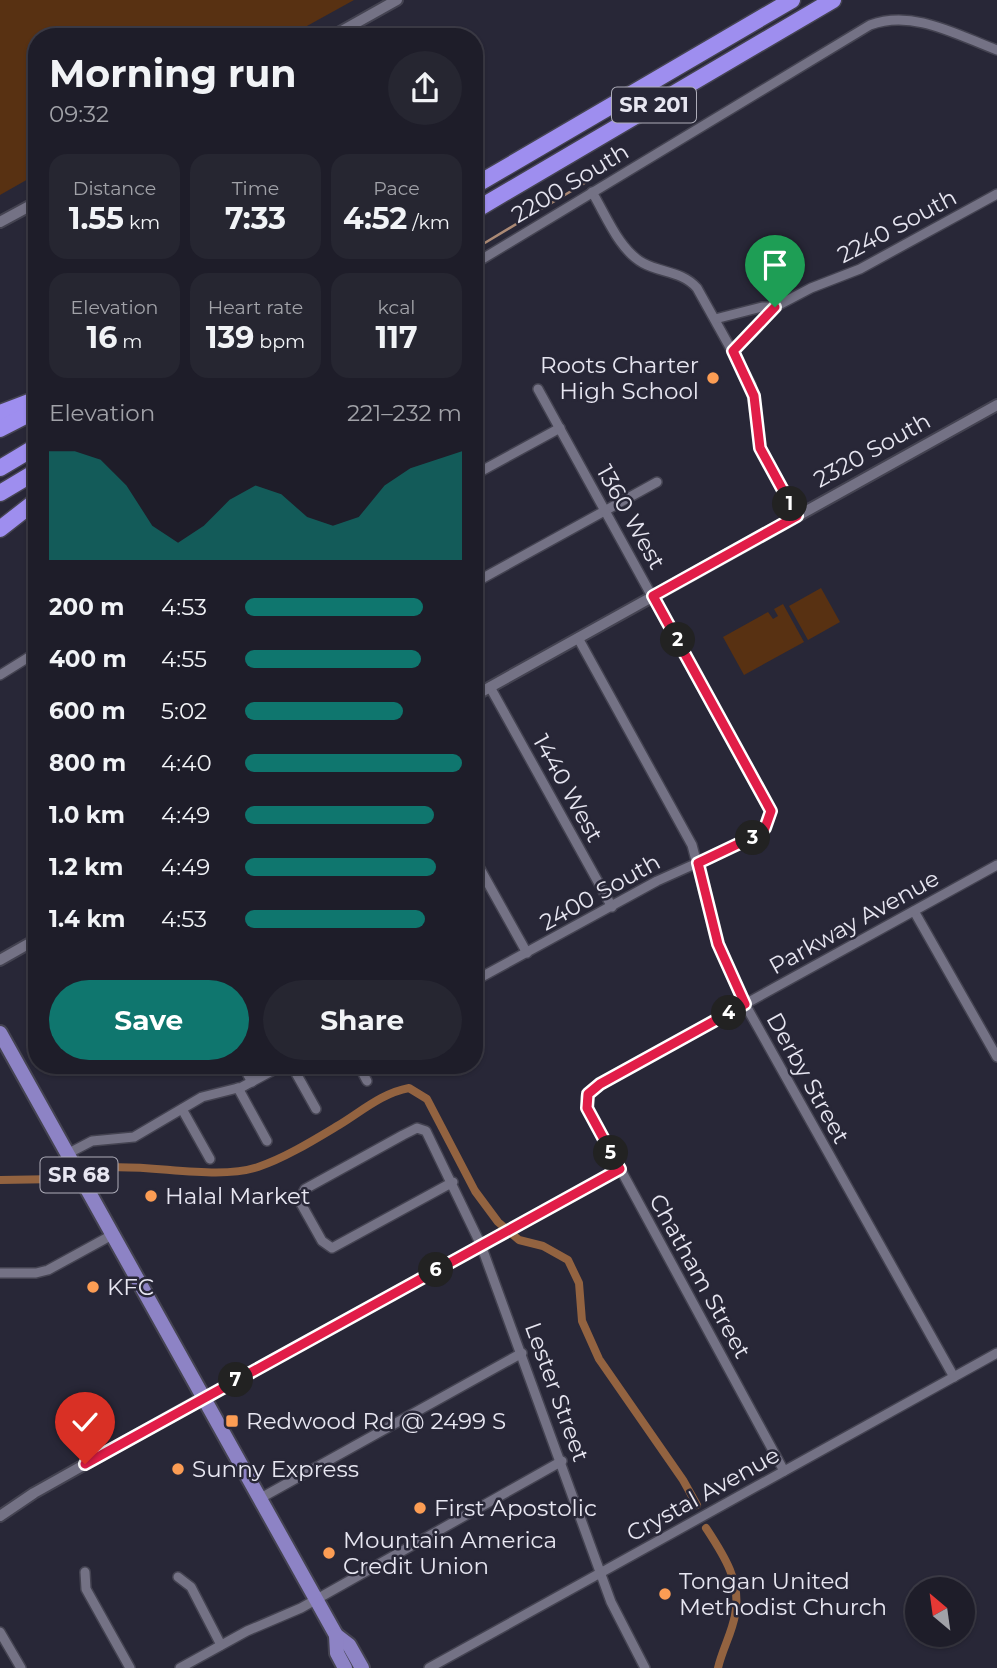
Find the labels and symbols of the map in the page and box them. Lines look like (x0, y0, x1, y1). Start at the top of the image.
road number: SR 201 (612, 88, 696, 122)
street label: 2200 South (506, 137, 634, 229)
street label: 2240 South (833, 183, 961, 269)
pin (745, 235, 805, 307)
place label: Roots Charter High School (540, 351, 699, 405)
marker: Roots Charter High School (705, 370, 721, 386)
street label: 2320 South (809, 406, 935, 494)
street label: 1360 West (591, 460, 671, 574)
pin: 1 (772, 486, 808, 522)
pin: 2 (660, 622, 696, 658)
street label: 1440 West (527, 729, 609, 847)
pin: 3 (736, 820, 770, 856)
street label: 2400 South (535, 847, 665, 937)
street label: Parkway Avenue (764, 864, 944, 980)
pin: 4 (712, 996, 746, 1030)
street label: Derby Street (761, 1008, 855, 1148)
pin: 5 (594, 1136, 628, 1170)
road number: SR 68 (41, 1158, 118, 1192)
place label: Halal Market (165, 1182, 310, 1210)
marker: Halal Market (143, 1188, 159, 1204)
street label: Chatham Street (643, 1189, 757, 1363)
pin: 6 (418, 1252, 453, 1288)
place label: KFC (107, 1273, 154, 1301)
marker: KFC (85, 1279, 101, 1295)
street label: Lester Street (519, 1319, 595, 1465)
pin: 7 (218, 1362, 254, 1398)
pin (55, 1392, 115, 1464)
place label: Redwood Rd @ 2499 S (246, 1407, 506, 1435)
marker: Redwood Rd @ 2499 S (224, 1413, 240, 1429)
street label: Crystal Avenue (622, 1440, 784, 1548)
place label: Sunny Express (192, 1455, 359, 1483)
marker: Sunny Express (170, 1461, 186, 1477)
place label: First Apostolic (434, 1494, 597, 1522)
marker: First Apostolic (412, 1500, 428, 1516)
place label: Mountain America Credit Union (343, 1526, 557, 1580)
marker: Mountain America Credit Union (321, 1545, 337, 1561)
place label: Tongan United Methodist Church (679, 1567, 887, 1621)
north arrow (905, 1577, 975, 1647)
marker: Tongan United Methodist Church (657, 1586, 673, 1602)

